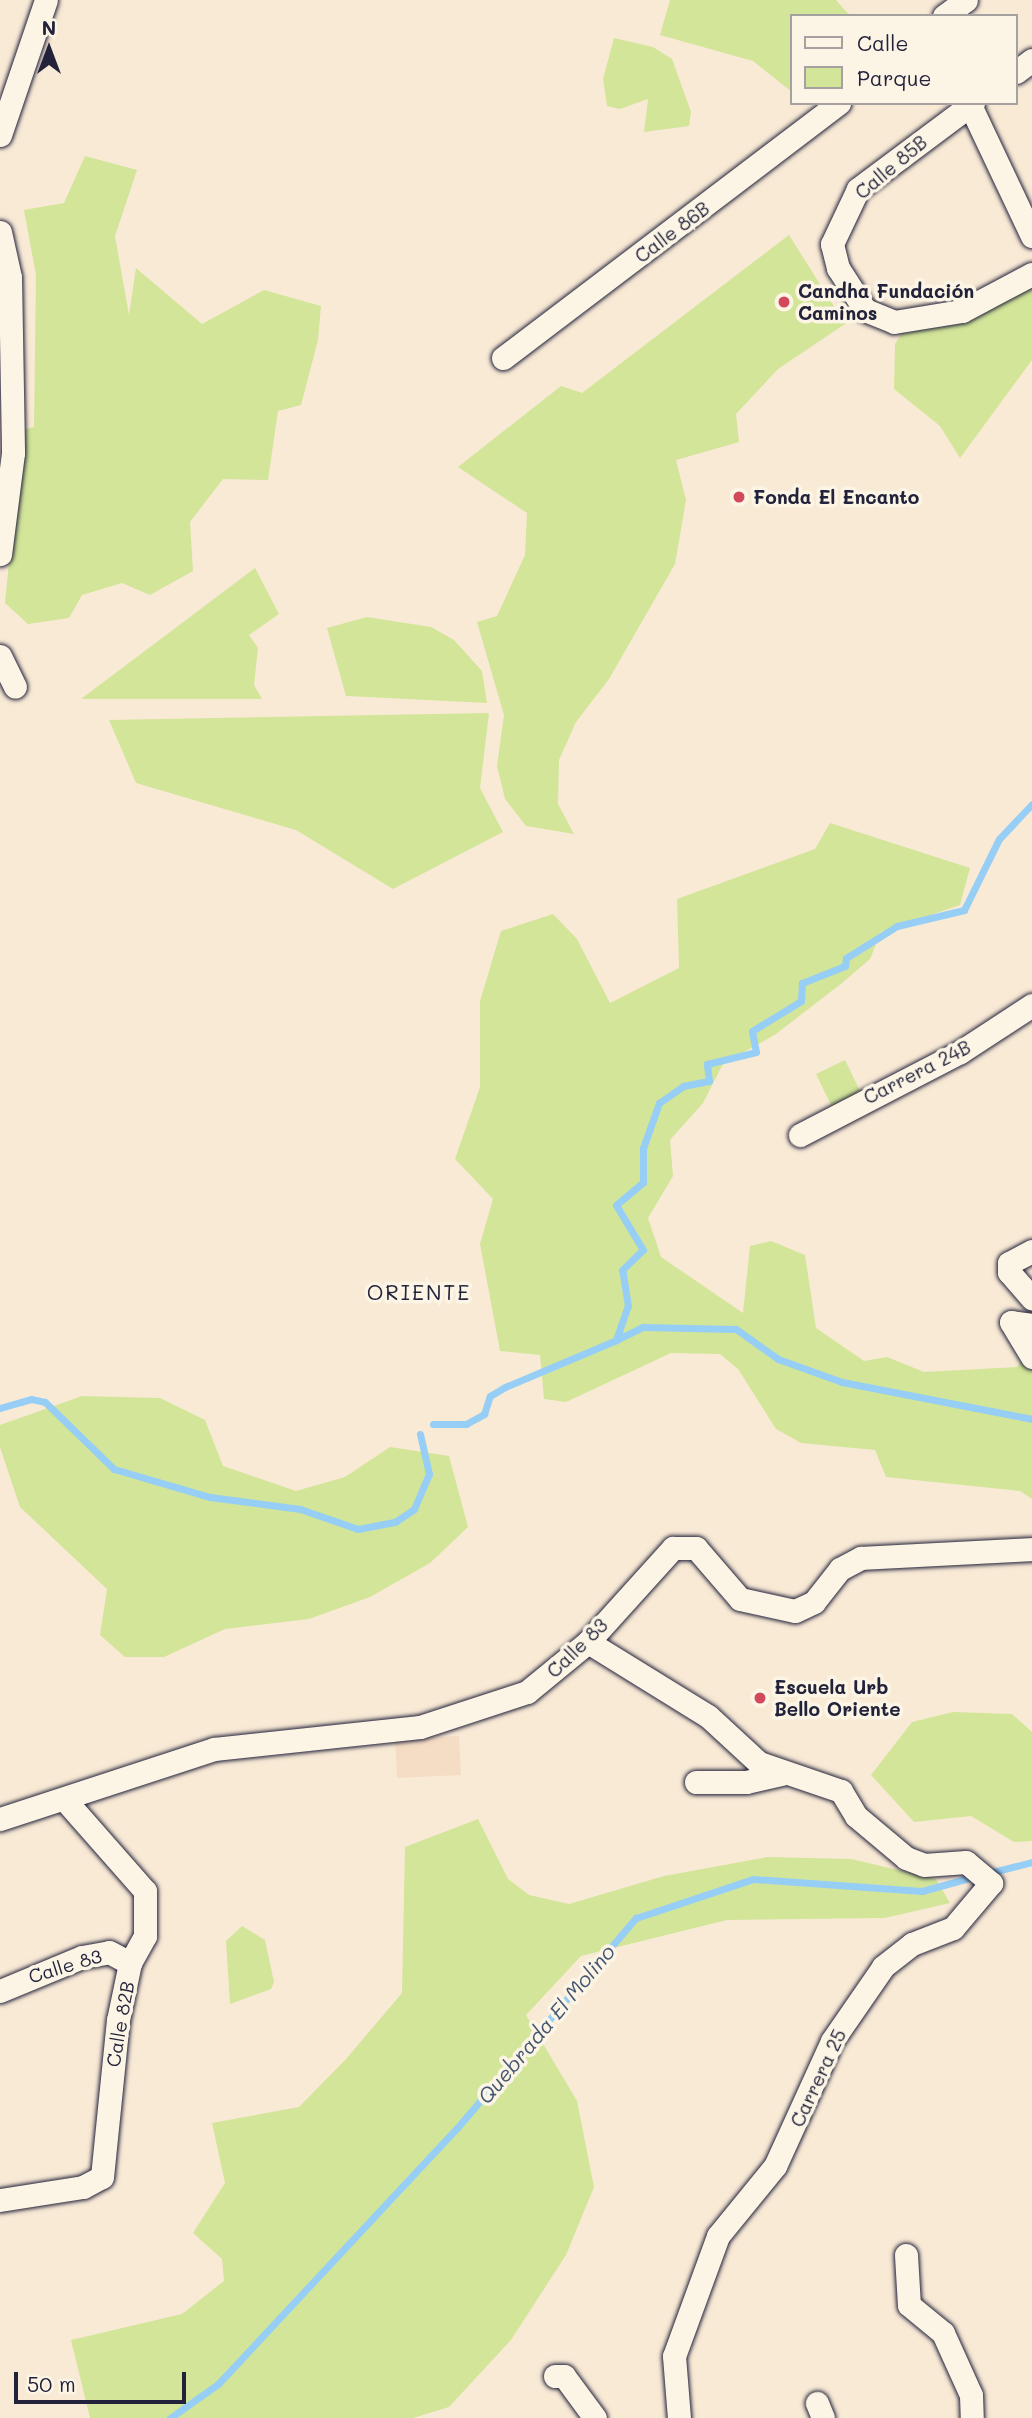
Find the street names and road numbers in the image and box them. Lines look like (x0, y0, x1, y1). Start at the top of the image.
street label: Calle 85B (850, 130, 932, 204)
street label: Calle 86B (630, 197, 714, 267)
street label: Carrera 24B (860, 1035, 974, 1109)
street label: Calle 83 (542, 1614, 612, 1682)
street label: Calle 83 (26, 1944, 104, 1988)
street label: Calle 82B (101, 1979, 139, 2069)
street label: Carrera 25 (785, 2025, 851, 2131)

